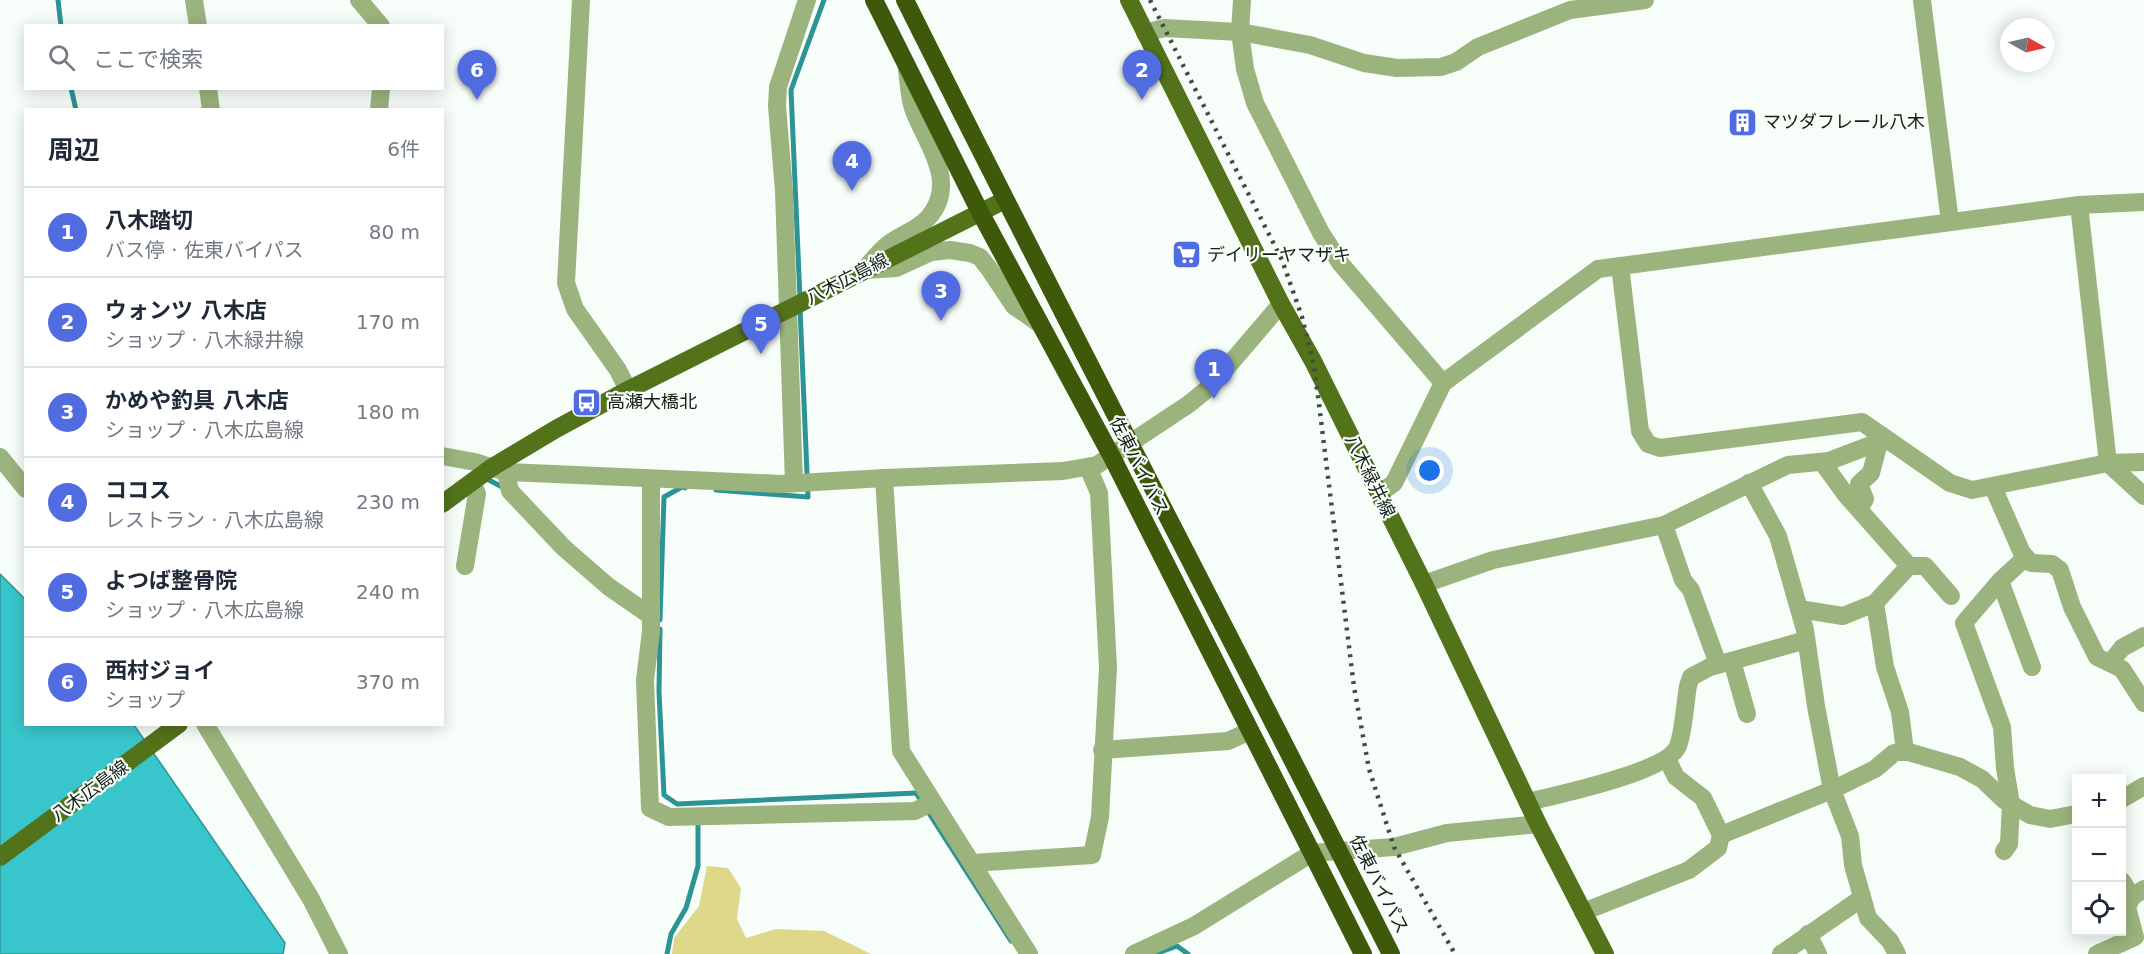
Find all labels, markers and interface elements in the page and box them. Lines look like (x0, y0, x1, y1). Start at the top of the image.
north arrow (2000, 18, 2054, 72)
search box (24, 24, 444, 90)
icon: search (45, 41, 78, 74)
text: ここで検索 (93, 47, 203, 72)
pin: 6 (458, 51, 496, 100)
pin: 2 (1122, 51, 1162, 100)
building icon: マツダフレール八木 (1726, 106, 1758, 138)
place label: マツダフレール八木 (1763, 111, 1925, 132)
text: 周辺 (48, 135, 100, 165)
text: 6件 (387, 137, 420, 161)
pin: 4 (832, 142, 872, 191)
text: 八木踏切 (105, 208, 193, 233)
text: 1 (61, 220, 74, 244)
text: 80 m (369, 220, 420, 244)
text: バス停 · 佐東バイパス (105, 238, 304, 262)
supermarket icon: デイリーヤマザキ (1170, 239, 1202, 271)
place label: デイリーヤマザキ (1207, 244, 1351, 265)
street label: 八木広島線 (802, 249, 892, 308)
pin: 3 (922, 272, 960, 321)
text: ウォンツ 八木店 (105, 298, 267, 323)
pin: 5 (742, 304, 780, 354)
text: 2 (61, 310, 74, 334)
text: 170 m (356, 310, 420, 334)
text: ショップ · 八木緑井線 (105, 328, 304, 352)
pin: 1 (1194, 350, 1234, 399)
bus stop icon: 高瀬大橋北 (570, 386, 602, 418)
text: かめや釣具 八木店 (105, 388, 289, 413)
place label: 高瀬大橋北 (607, 391, 697, 412)
text: 3 (61, 400, 74, 424)
text: 180 m (356, 400, 420, 424)
street label: 佐東バイパス (1106, 413, 1173, 518)
text: ショップ · 八木広島線 (105, 418, 304, 442)
street label: 八木緑井線 (1341, 431, 1400, 521)
your location (1415, 456, 1444, 485)
text: ココス (105, 478, 171, 503)
text: 4 (61, 490, 74, 514)
text: 230 m (356, 490, 420, 514)
text: レストラン · 八木広島線 (105, 508, 324, 532)
text: よつば整骨院 (105, 568, 237, 593)
text: 5 (61, 580, 74, 604)
text: 240 m (356, 580, 420, 604)
text: ショップ · 八木広島線 (105, 598, 304, 622)
text: 西村ジョイ (105, 658, 215, 683)
text: 6 (61, 670, 74, 694)
text: 370 m (356, 670, 420, 694)
text: ショップ (105, 688, 185, 712)
street label: 八木広島線 (47, 756, 132, 826)
map controls (2072, 774, 2126, 936)
button: + (2072, 774, 2126, 828)
button: − (2072, 828, 2126, 882)
street label: 佐東バイパス (1346, 831, 1413, 936)
button: locate (2072, 882, 2126, 936)

